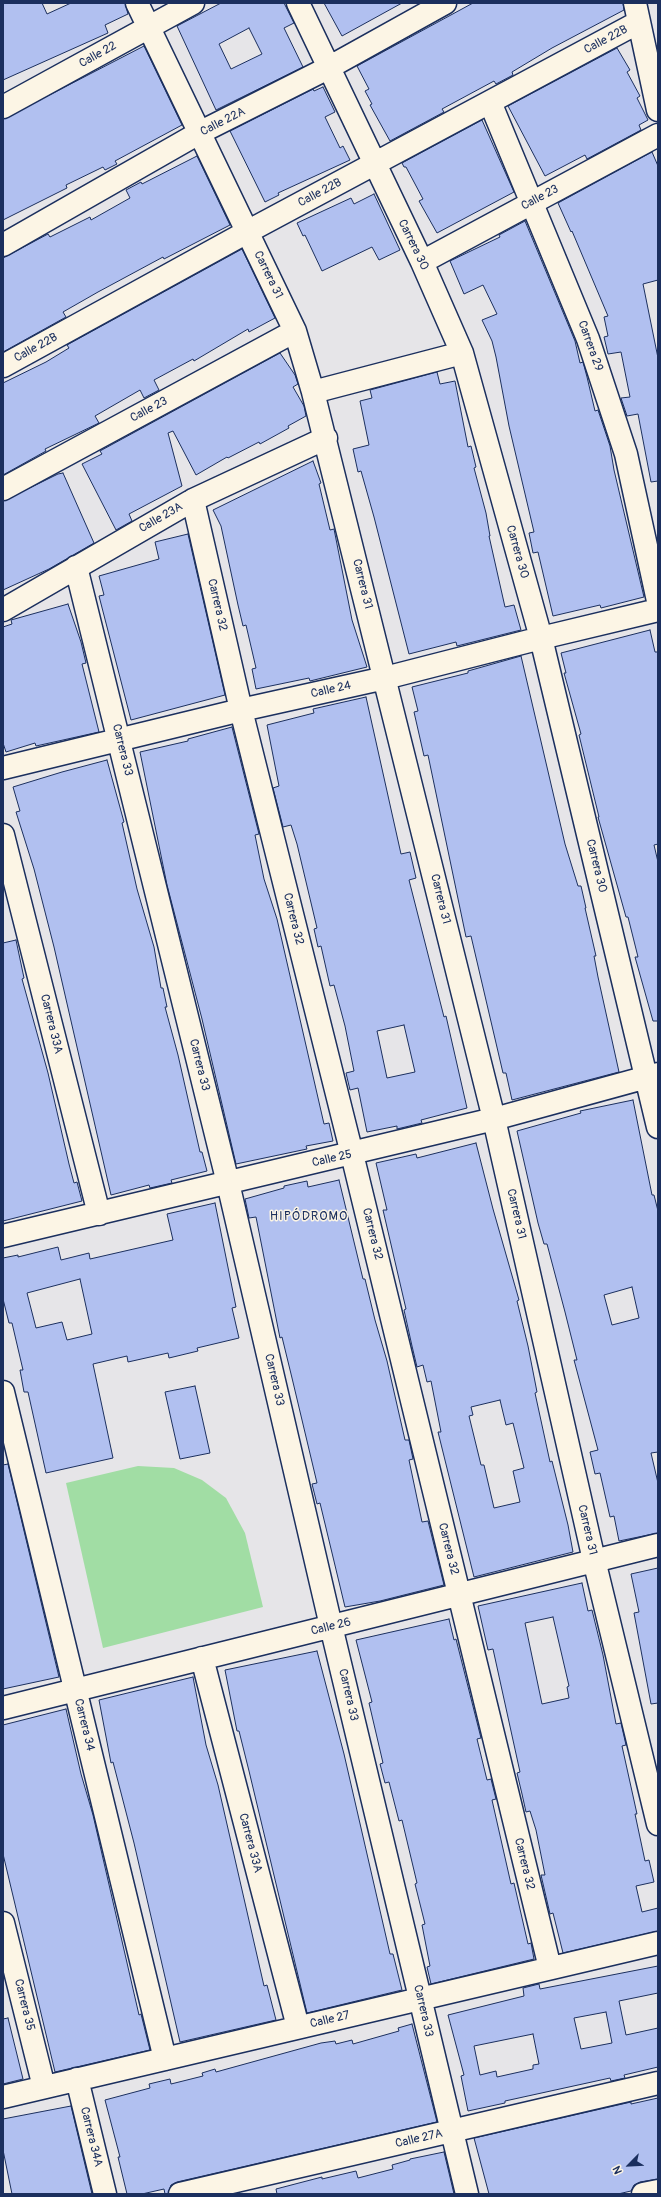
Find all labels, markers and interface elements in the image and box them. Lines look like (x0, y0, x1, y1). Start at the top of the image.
street label: Calle 22B (582, 23, 630, 57)
street label: Calle 22 (77, 39, 119, 71)
street label: Calle 22A (198, 105, 248, 139)
street label: Calle 22B (296, 176, 344, 210)
street label: Calle 23 (519, 182, 561, 214)
street label: Carrera 30 (395, 217, 431, 273)
street label: Carrera 31 (250, 249, 286, 301)
street label: Carrera 29 (574, 319, 606, 373)
street label: Calle 22B (12, 330, 60, 366)
street label: Calle 23 (128, 394, 170, 426)
street label: Calle 23A (137, 500, 185, 536)
street label: Carrera 30 (503, 524, 531, 580)
street label: Carrera 31 (349, 557, 375, 611)
street label: Carrera 32 (204, 578, 230, 632)
street label: Calle 24 (309, 678, 353, 702)
street label: Carrera 33 (109, 723, 135, 777)
street label: Carrera 30 (582, 838, 610, 894)
street label: Carrera 31 (427, 872, 453, 926)
street label: Carrera 32 (280, 891, 306, 947)
street label: Carrera 33A (37, 993, 65, 1055)
street label: Carrera 33 (186, 1038, 212, 1092)
street label: Calle 25 (311, 1147, 353, 1171)
street label: Carrera 31 (503, 1187, 529, 1241)
street label: Carrera 32 (359, 1206, 385, 1262)
district label: HIPÓDROMO (270, 1209, 348, 1225)
street label: Carrera 33 (261, 1353, 287, 1407)
street label: Carrera 31 (574, 1503, 600, 1557)
street label: Carrera 32 (435, 1521, 461, 1577)
street label: Calle 26 (309, 1615, 353, 1639)
street label: Carrera 33 (335, 1668, 361, 1722)
street label: Carrera 34 (71, 1697, 97, 1753)
street label: Carrera 33A (235, 1812, 265, 1874)
street label: Carrera 32 (511, 1836, 537, 1892)
street label: Carrera 35 (11, 1978, 37, 2032)
street label: Carrera 33 (410, 1984, 436, 2038)
street label: Calle 27 (309, 2008, 351, 2032)
street label: Carrera 34A (77, 2106, 105, 2168)
street label: Calle 27A (394, 2127, 444, 2151)
north arrow (609, 2145, 649, 2185)
text: N (610, 2164, 625, 2176)

